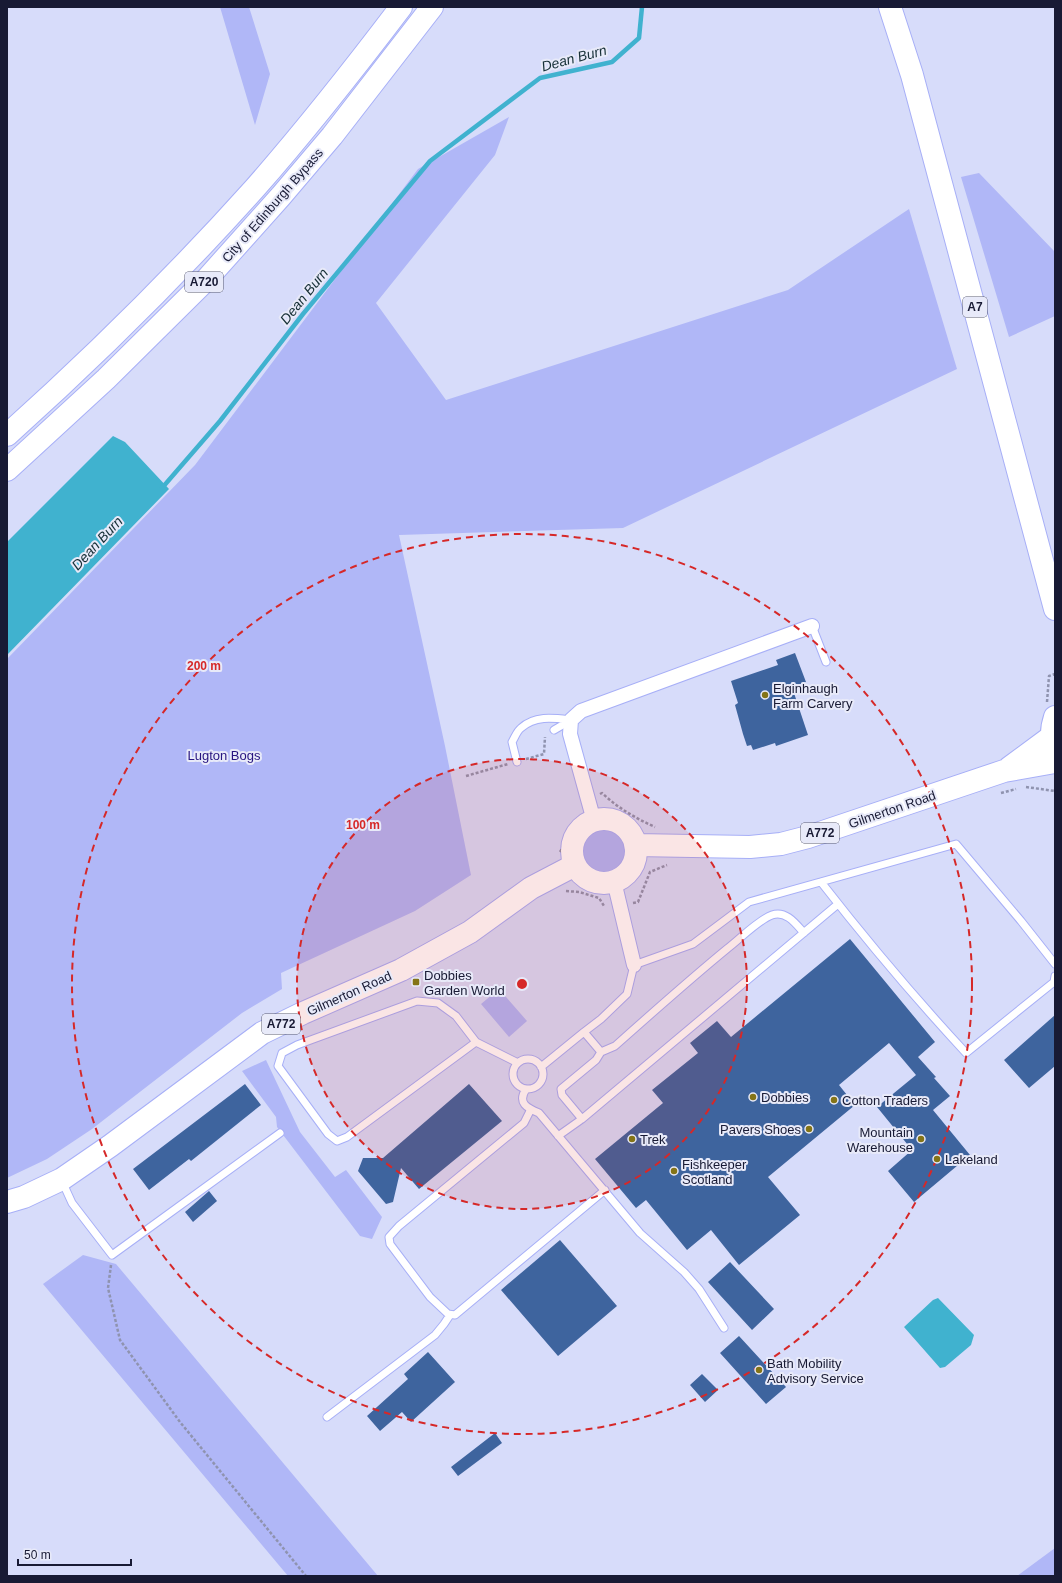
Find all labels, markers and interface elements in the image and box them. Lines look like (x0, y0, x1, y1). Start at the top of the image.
water label: Dean Burn (540, 42, 609, 74)
street label: City of Edinburgh Bypass (219, 145, 326, 265)
water label: Dean Burn (277, 265, 331, 327)
road number: A720 (185, 272, 223, 292)
road number: A7 (963, 297, 987, 317)
water label: Dean Burn (68, 513, 126, 573)
text: 200 m (187, 659, 221, 673)
place label: Elginhaugh Farm Carvery (773, 681, 853, 711)
marker: Elginhaugh Farm Carvery (760, 690, 770, 700)
park label: Lugton Bogs (187, 748, 261, 763)
street label: Gilmerton Road (847, 788, 938, 831)
text: 100 m (346, 818, 380, 832)
road number: A772 (801, 823, 839, 843)
street label: Gilmerton Road (305, 968, 394, 1019)
place label: Dobbies Garden World (424, 968, 505, 998)
marker: Dobbies Garden World (411, 977, 421, 987)
centre of rings (515, 977, 529, 991)
road number: A772 (262, 1014, 300, 1034)
place label: Dobbies (761, 1090, 809, 1105)
marker: Dobbies (748, 1092, 758, 1102)
place label: Cotton Traders (842, 1093, 928, 1108)
marker: Cotton Traders (829, 1095, 839, 1105)
place label: Pavers Shoes (720, 1122, 801, 1137)
marker: Pavers Shoes (804, 1124, 814, 1134)
place label: Mountain Warehouse (847, 1125, 913, 1155)
place label: Trek (640, 1132, 666, 1147)
marker: Trek (627, 1134, 637, 1144)
marker: Mountain Warehouse (916, 1134, 926, 1144)
place label: Lakeland (945, 1152, 998, 1167)
marker: Lakeland (932, 1154, 942, 1164)
place label: Fishkeeper Scotland (682, 1157, 747, 1187)
marker: Fishkeeper Scotland (669, 1166, 679, 1176)
place label: Bath Mobility Advisory Service (767, 1356, 864, 1386)
marker: Bath Mobility Advisory Service (754, 1365, 764, 1375)
scale bar (18, 1541, 131, 1567)
text: 50 m (24, 1548, 51, 1562)

